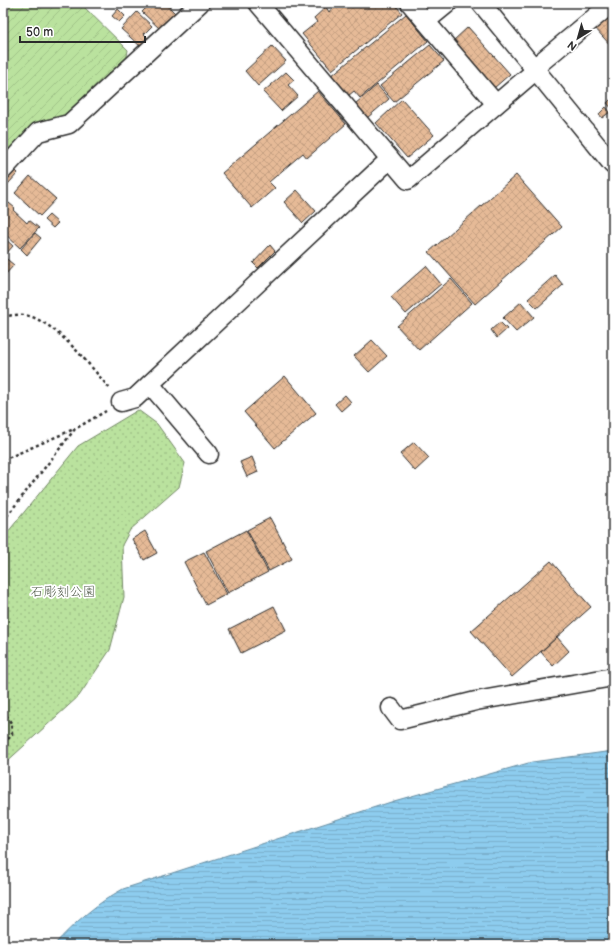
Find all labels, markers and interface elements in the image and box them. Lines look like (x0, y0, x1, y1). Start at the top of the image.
scale bar (20, 18, 145, 44)
north arrow (558, 18, 598, 58)
text: 50 m (26, 25, 53, 40)
text: N (565, 38, 579, 53)
park label: 石彫刻公園 (30, 584, 96, 600)

